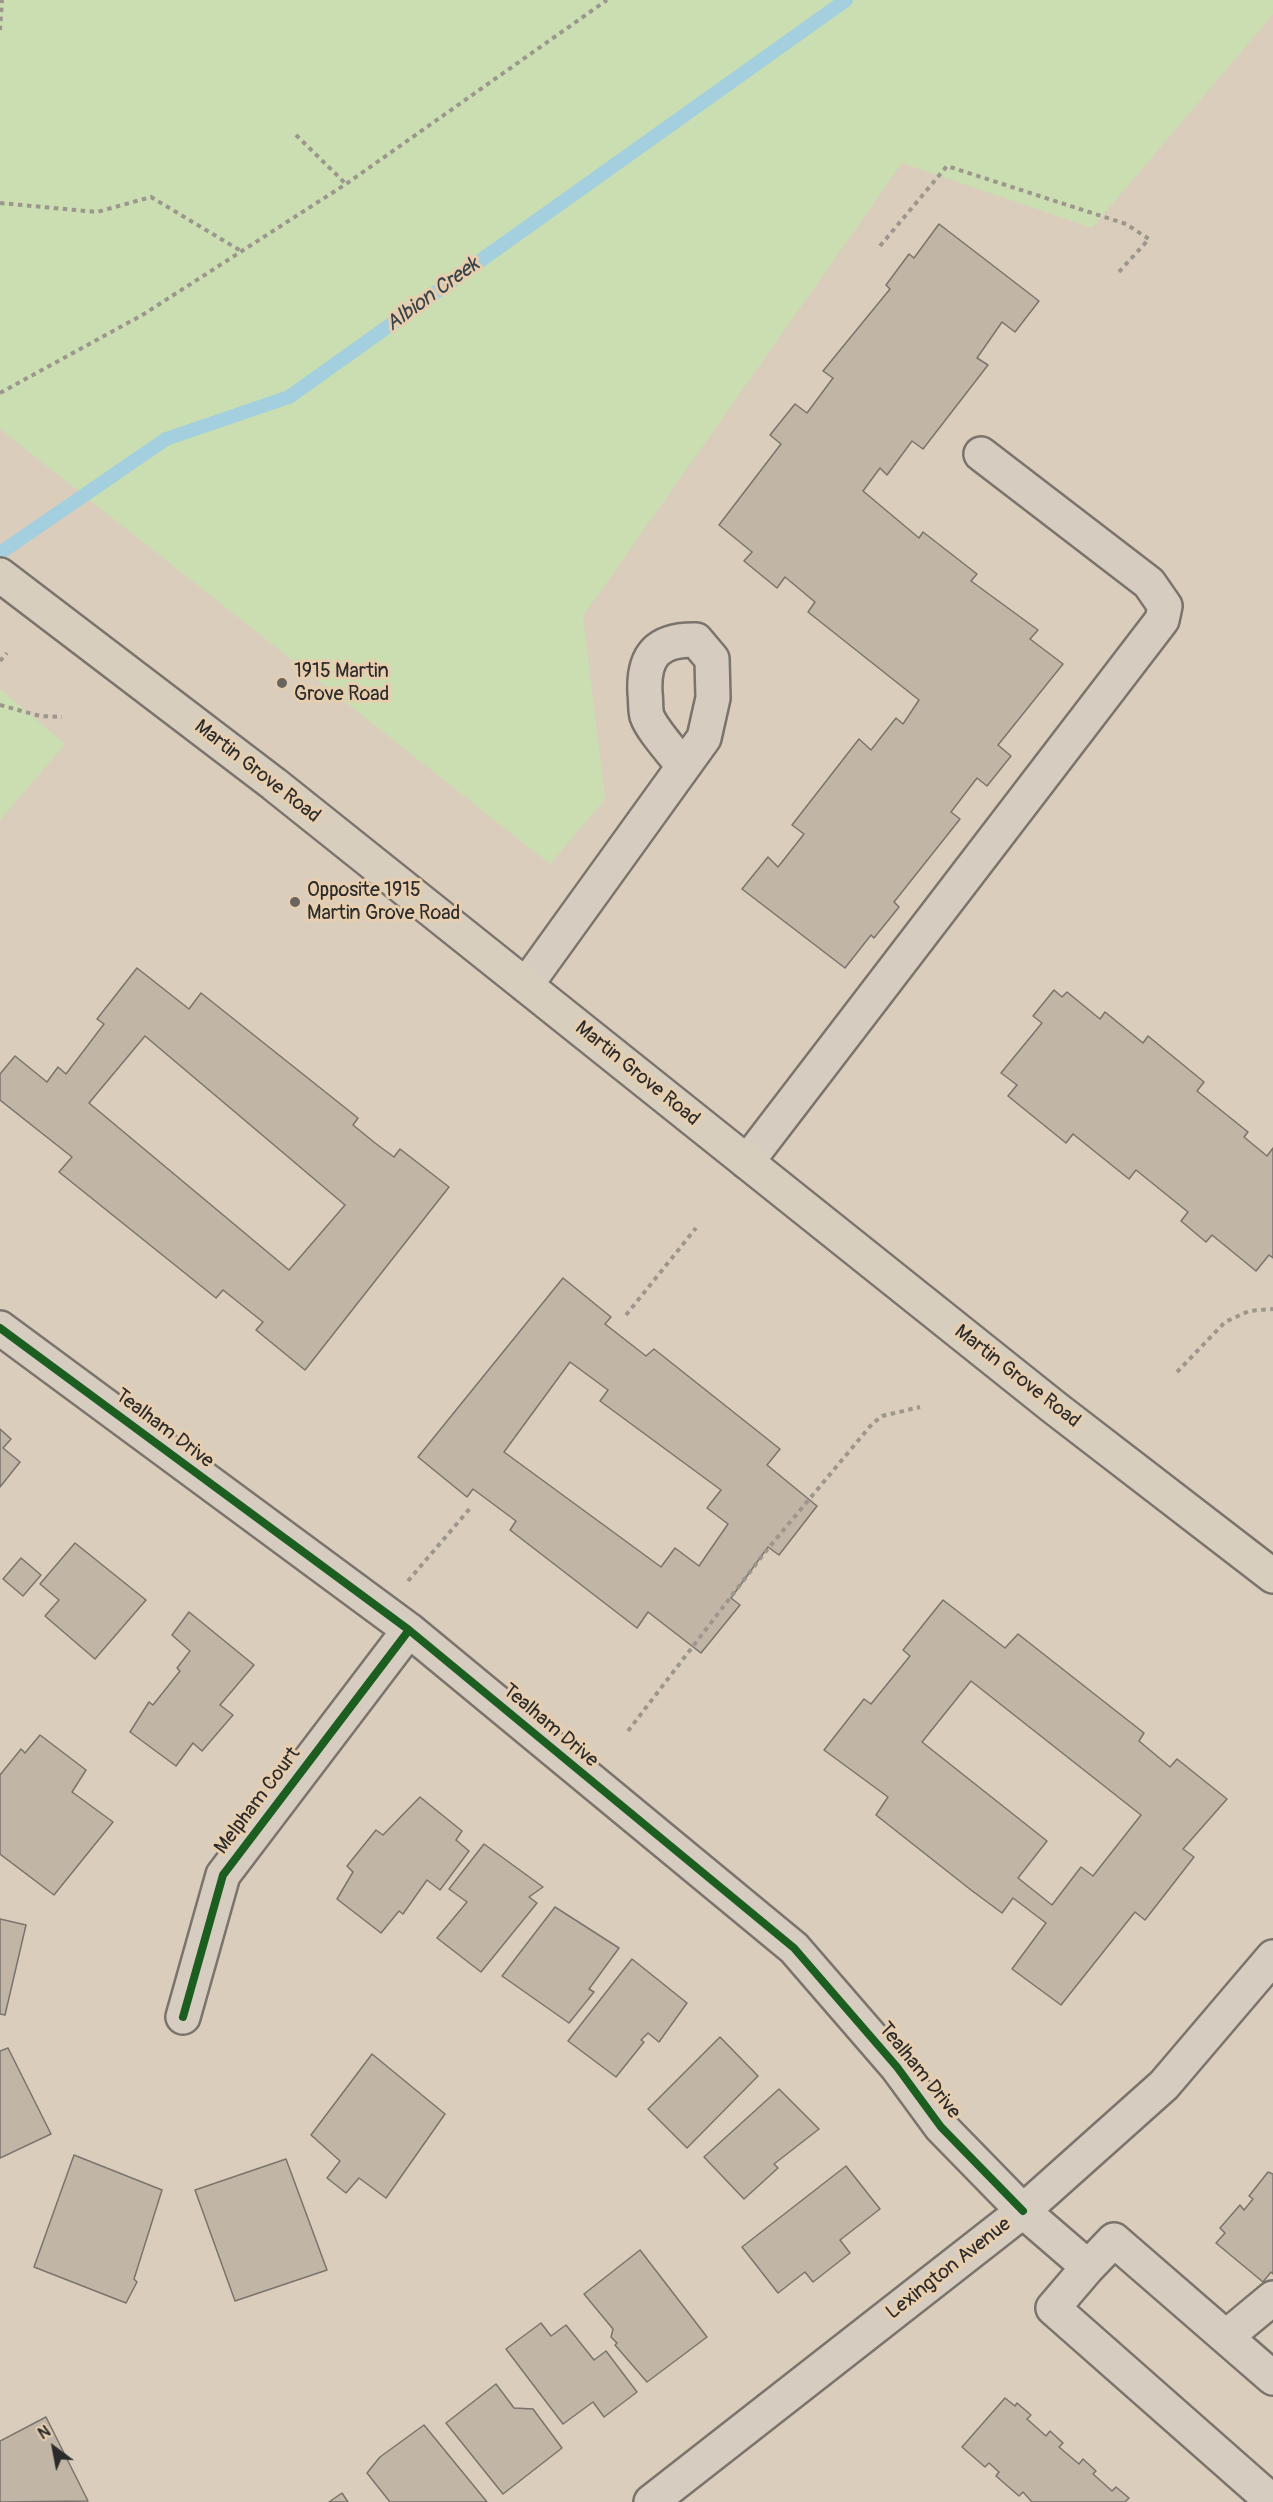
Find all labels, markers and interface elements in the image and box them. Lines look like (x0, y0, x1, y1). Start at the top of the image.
water label: Albion Creek (381, 253, 485, 337)
place label: 1915 Martin Grove Road (294, 660, 389, 707)
marker: 1915 Martin Grove Road (275, 676, 289, 690)
street label: Martin Grove Road (189, 715, 325, 829)
place label: Opposite 1915 Martin Grove Road (307, 879, 460, 926)
marker: Opposite 1915 Martin Grove Road (288, 895, 302, 909)
street label: Martin Grove Road (570, 1016, 704, 1132)
street label: Martin Grove Road (949, 1320, 1085, 1434)
street label: Tealham Drive (110, 1384, 218, 1474)
street label: Tealham Drive (497, 1679, 603, 1773)
street label: Melpham Court (210, 1743, 306, 1859)
street label: Tealham Drive (873, 2018, 965, 2124)
street label: Lexington Avenue (882, 2213, 1016, 2325)
north arrow (24, 2418, 84, 2478)
text: N (35, 2421, 54, 2444)

